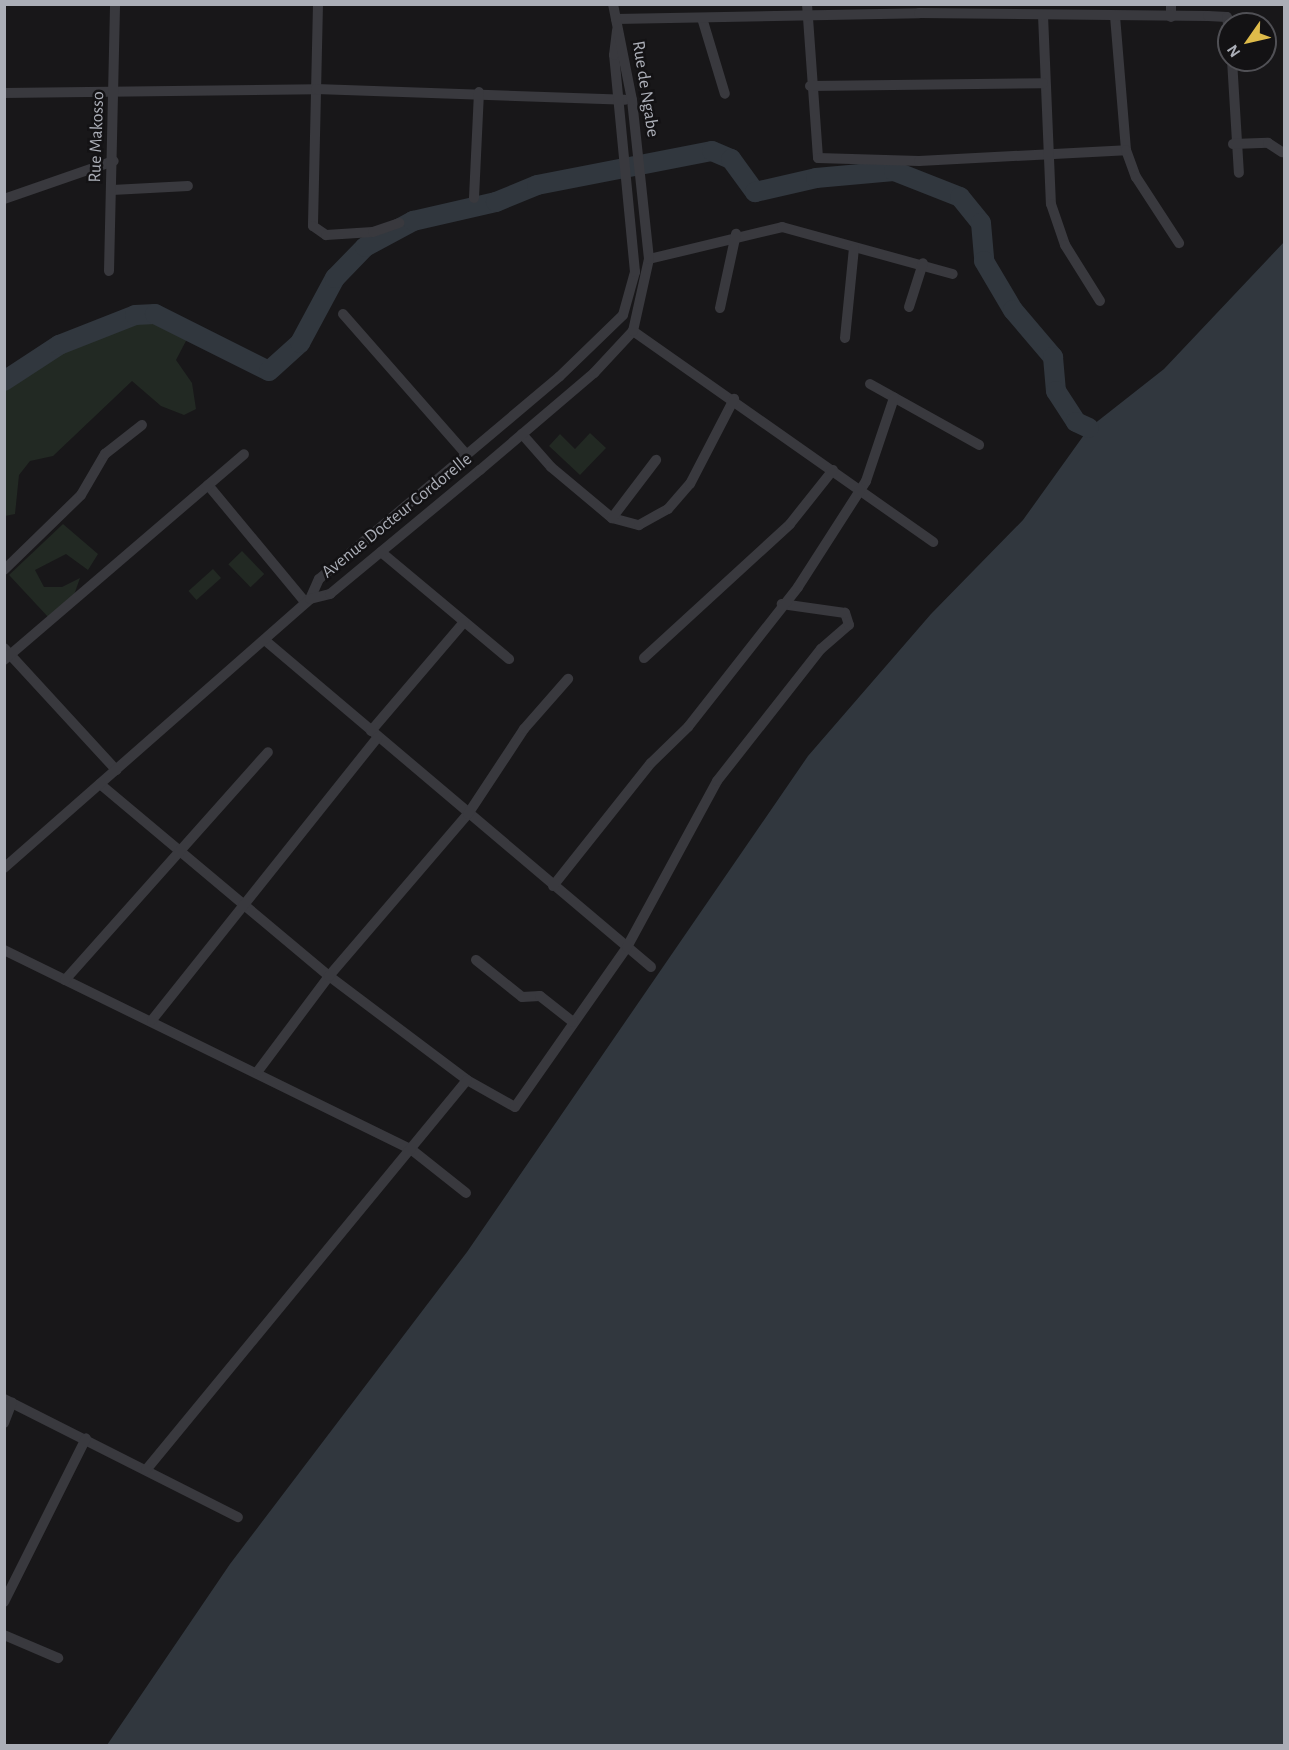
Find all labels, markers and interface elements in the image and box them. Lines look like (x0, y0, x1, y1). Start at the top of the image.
north arrow (1217, 12, 1277, 72)
street label: Rue de Ngabe (627, 39, 663, 139)
text: N (1224, 42, 1243, 60)
street label: Rue Makosso (85, 91, 109, 183)
street label: Avenue Docteur Cordorelle (317, 449, 477, 583)

